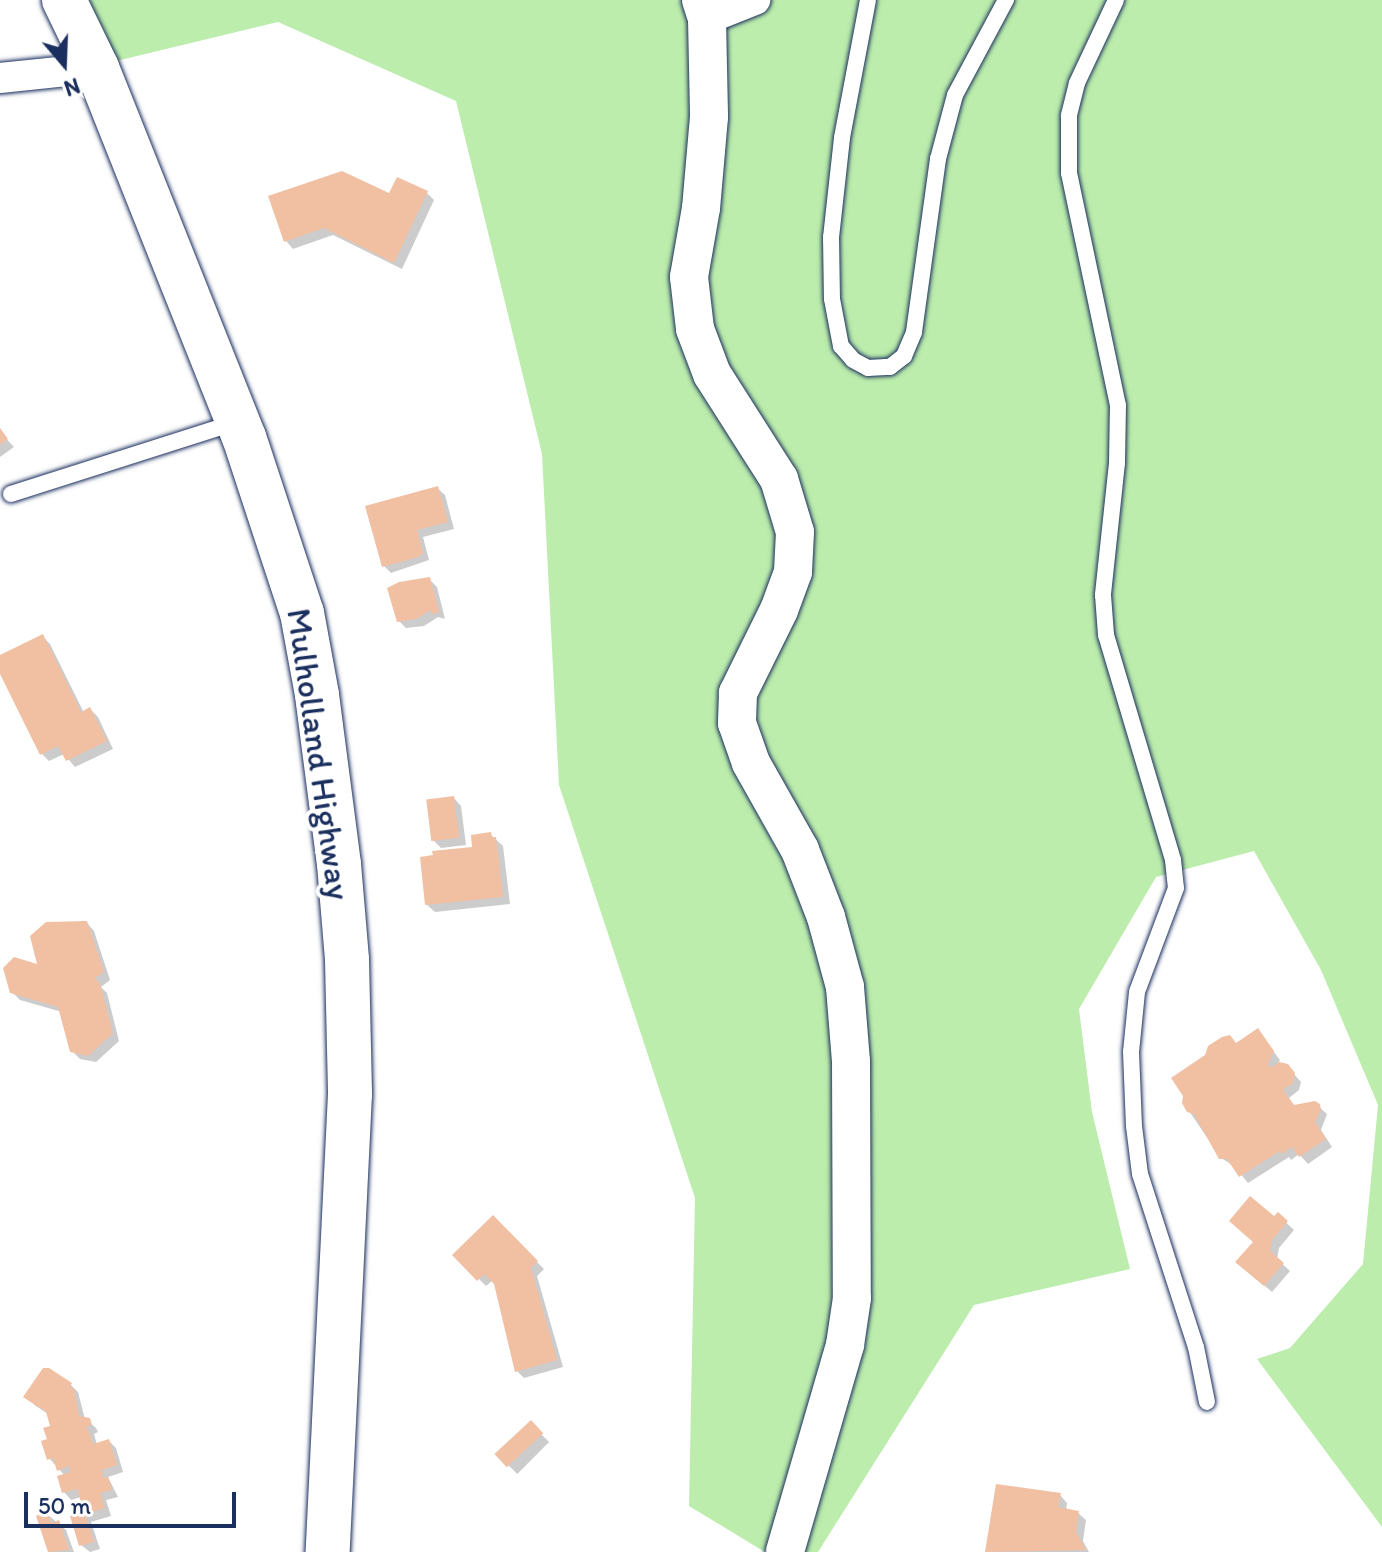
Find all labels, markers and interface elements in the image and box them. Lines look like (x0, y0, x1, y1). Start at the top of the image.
north arrow (24, 24, 104, 104)
text: N (61, 72, 83, 102)
street label: Mulholland Highway (278, 606, 360, 902)
scale bar (28, 1476, 240, 1526)
text: 50 m (38, 1491, 91, 1520)

